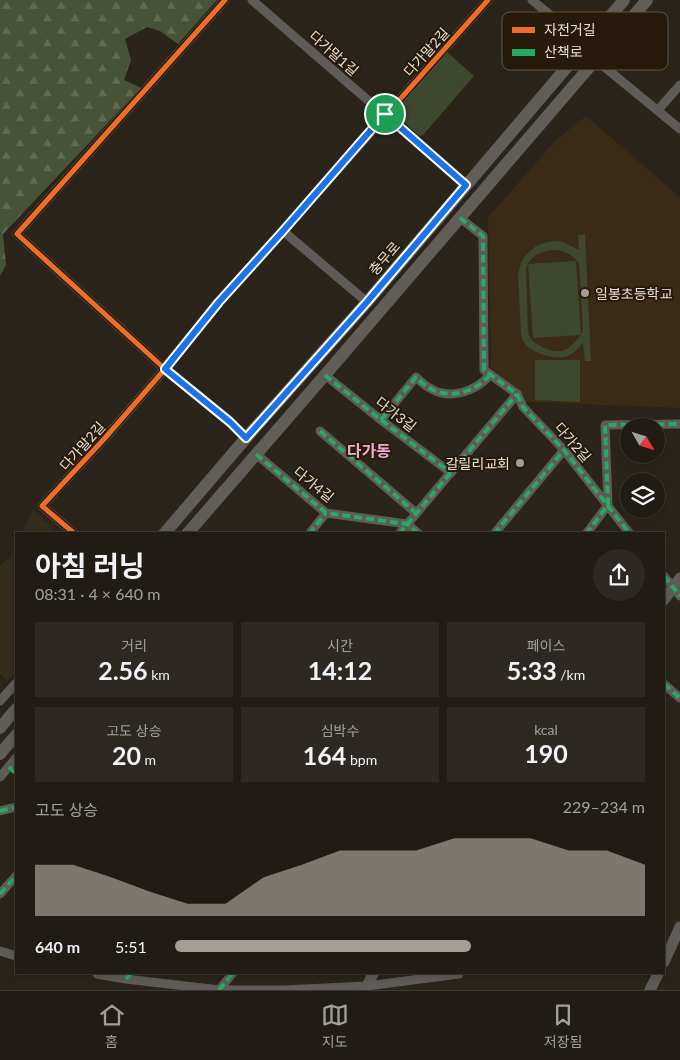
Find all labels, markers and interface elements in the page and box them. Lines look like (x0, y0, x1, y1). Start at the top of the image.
legend (502, 12, 668, 70)
text: 자전거길 (544, 21, 596, 38)
street label: 다가말2길 (400, 24, 452, 80)
street label: 다가말1길 (306, 27, 362, 79)
text: 산책로 (544, 43, 583, 60)
pin (364, 93, 406, 135)
icon: arrive (371, 100, 399, 128)
street label: 충무로 (365, 238, 403, 278)
place label: 일봉초등학교 (595, 285, 672, 302)
marker: 일봉초등학교 (579, 287, 591, 299)
street label: 다가3길 (372, 393, 420, 435)
street label: 다가말2길 (56, 418, 108, 474)
north arrow (620, 418, 665, 462)
map controls (620, 418, 665, 518)
street label: 다가2길 (551, 419, 595, 465)
district label: 다가동 (347, 441, 391, 460)
place label: 갈릴리교회 (446, 455, 510, 472)
marker: 갈릴리교회 (514, 457, 526, 469)
street label: 다가4길 (290, 463, 338, 505)
button: layers (620, 473, 665, 518)
text: 아침 러닝 (35, 548, 145, 582)
button: share (593, 549, 645, 601)
text: 08:31 · 4 × 640 m (35, 584, 160, 603)
text: 거리 (121, 637, 147, 654)
text: 시간 (327, 637, 353, 654)
text: 페이스 (527, 637, 565, 654)
text: 2.56 (98, 655, 148, 685)
text: 14:12 (308, 655, 372, 685)
text: 5:33 (507, 655, 557, 685)
text: km (148, 666, 170, 683)
text: /km (557, 666, 585, 683)
text: kcal (534, 721, 558, 738)
text: 고도 상승 (106, 722, 162, 739)
text: 심박수 (321, 722, 359, 739)
text: 190 (524, 738, 568, 768)
text: 20 (112, 740, 141, 770)
text: 164 (303, 740, 346, 770)
text: m (141, 751, 156, 768)
text: bpm (346, 751, 377, 768)
text: 229–234 m (563, 797, 645, 816)
text: 고도 상승 (35, 800, 98, 819)
text: 640 m (35, 937, 80, 956)
text: 5:51 (115, 937, 147, 956)
tab: 홈 (98, 1001, 126, 1051)
tab: 지도 (321, 1001, 349, 1051)
tab: 저장됨 (544, 1001, 582, 1051)

